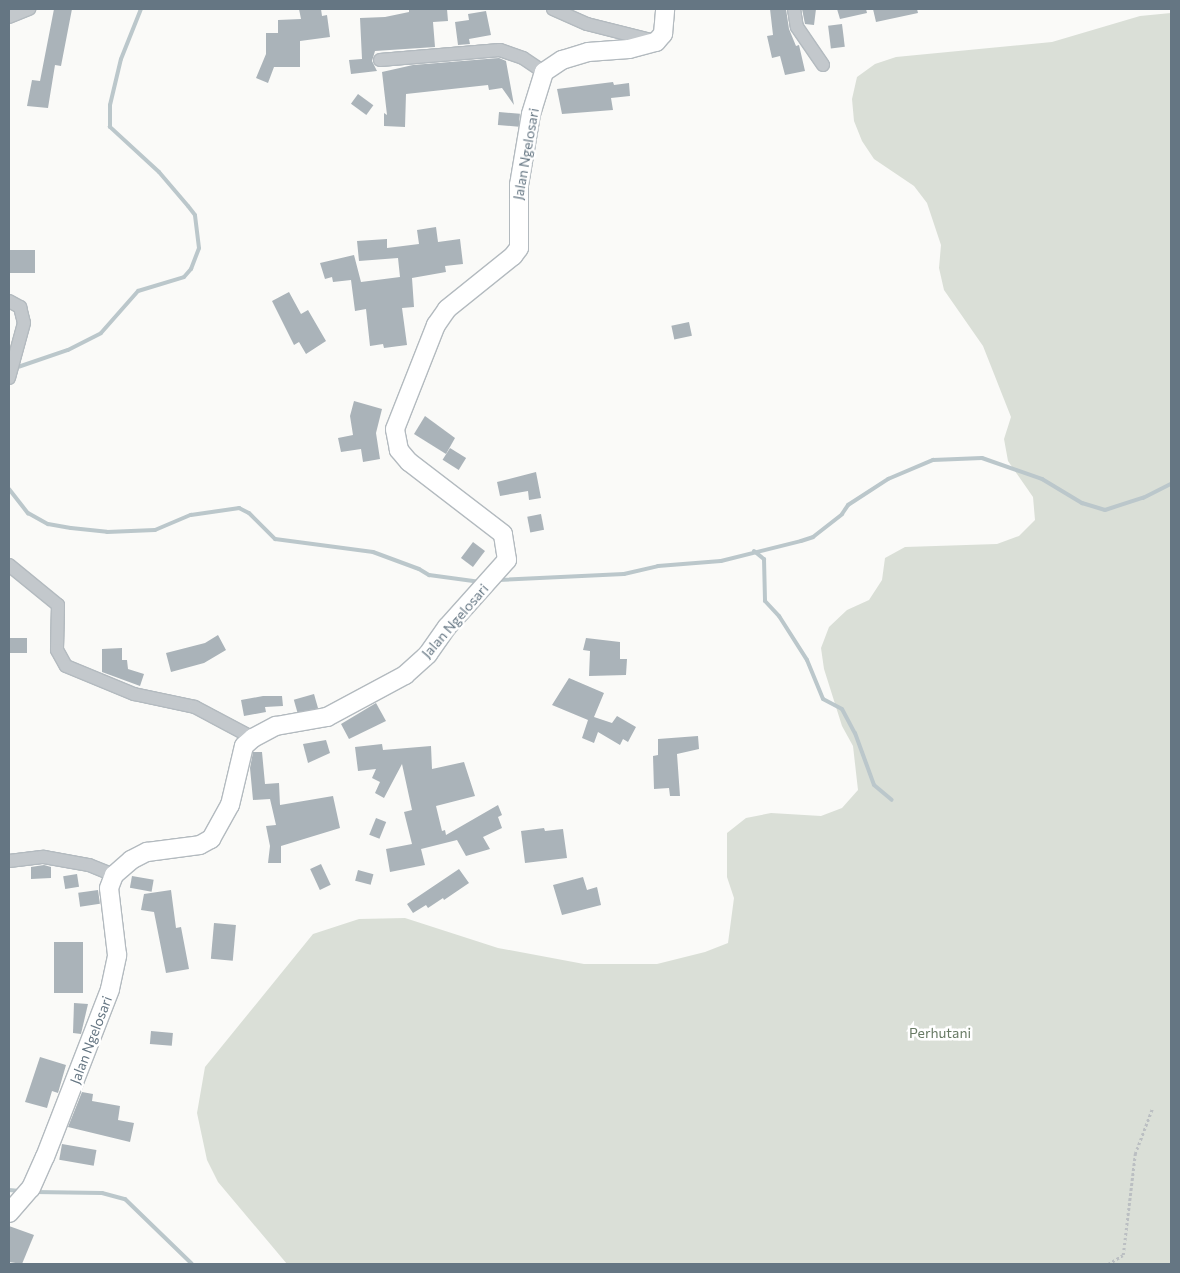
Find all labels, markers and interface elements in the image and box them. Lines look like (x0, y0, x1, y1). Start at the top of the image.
street label: Jalan Ngelosari (510, 107, 542, 201)
street label: Jalan Ngelosari (418, 580, 492, 662)
street label: Jalan Ngelosari (66, 994, 116, 1086)
park label: Perhutani (909, 1025, 971, 1041)

